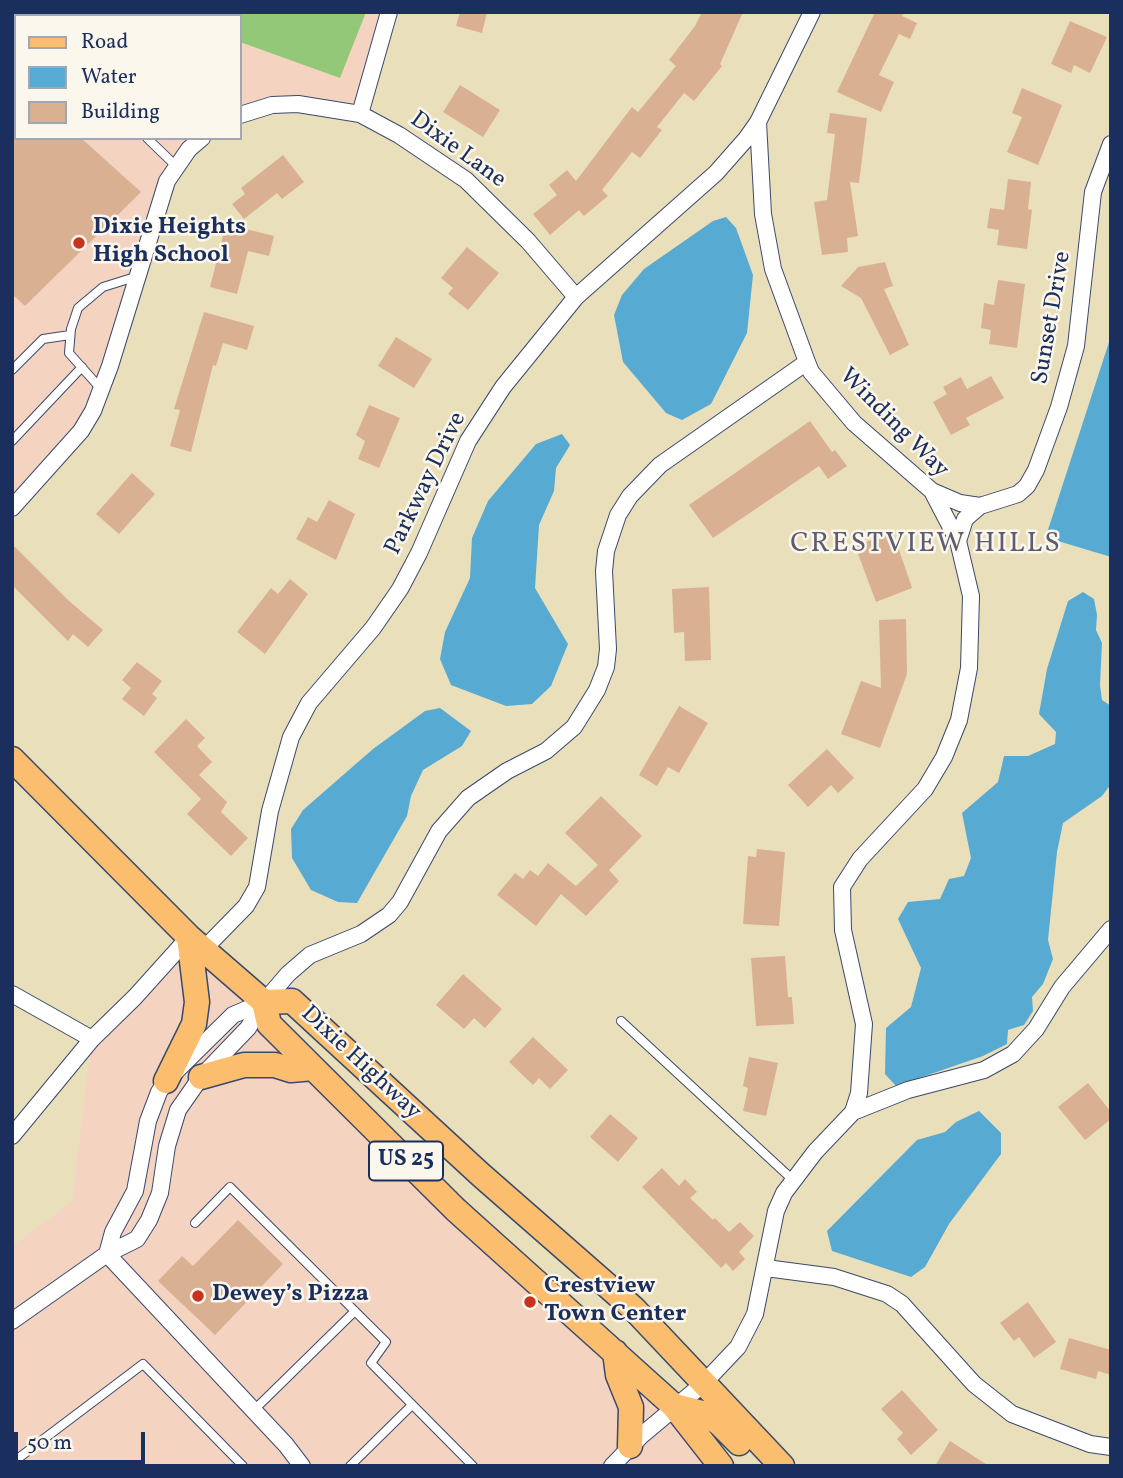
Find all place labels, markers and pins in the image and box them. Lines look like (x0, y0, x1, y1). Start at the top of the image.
place label: Dixie Heights High School (93, 215, 246, 271)
marker: Dixie Heights High School (71, 235, 87, 251)
place label: Crestview Town Center (544, 1274, 686, 1330)
place label: Dewey’s Pizza (212, 1282, 369, 1310)
marker: Dewey’s Pizza (190, 1288, 206, 1304)
marker: Crestview Town Center (522, 1294, 538, 1310)

